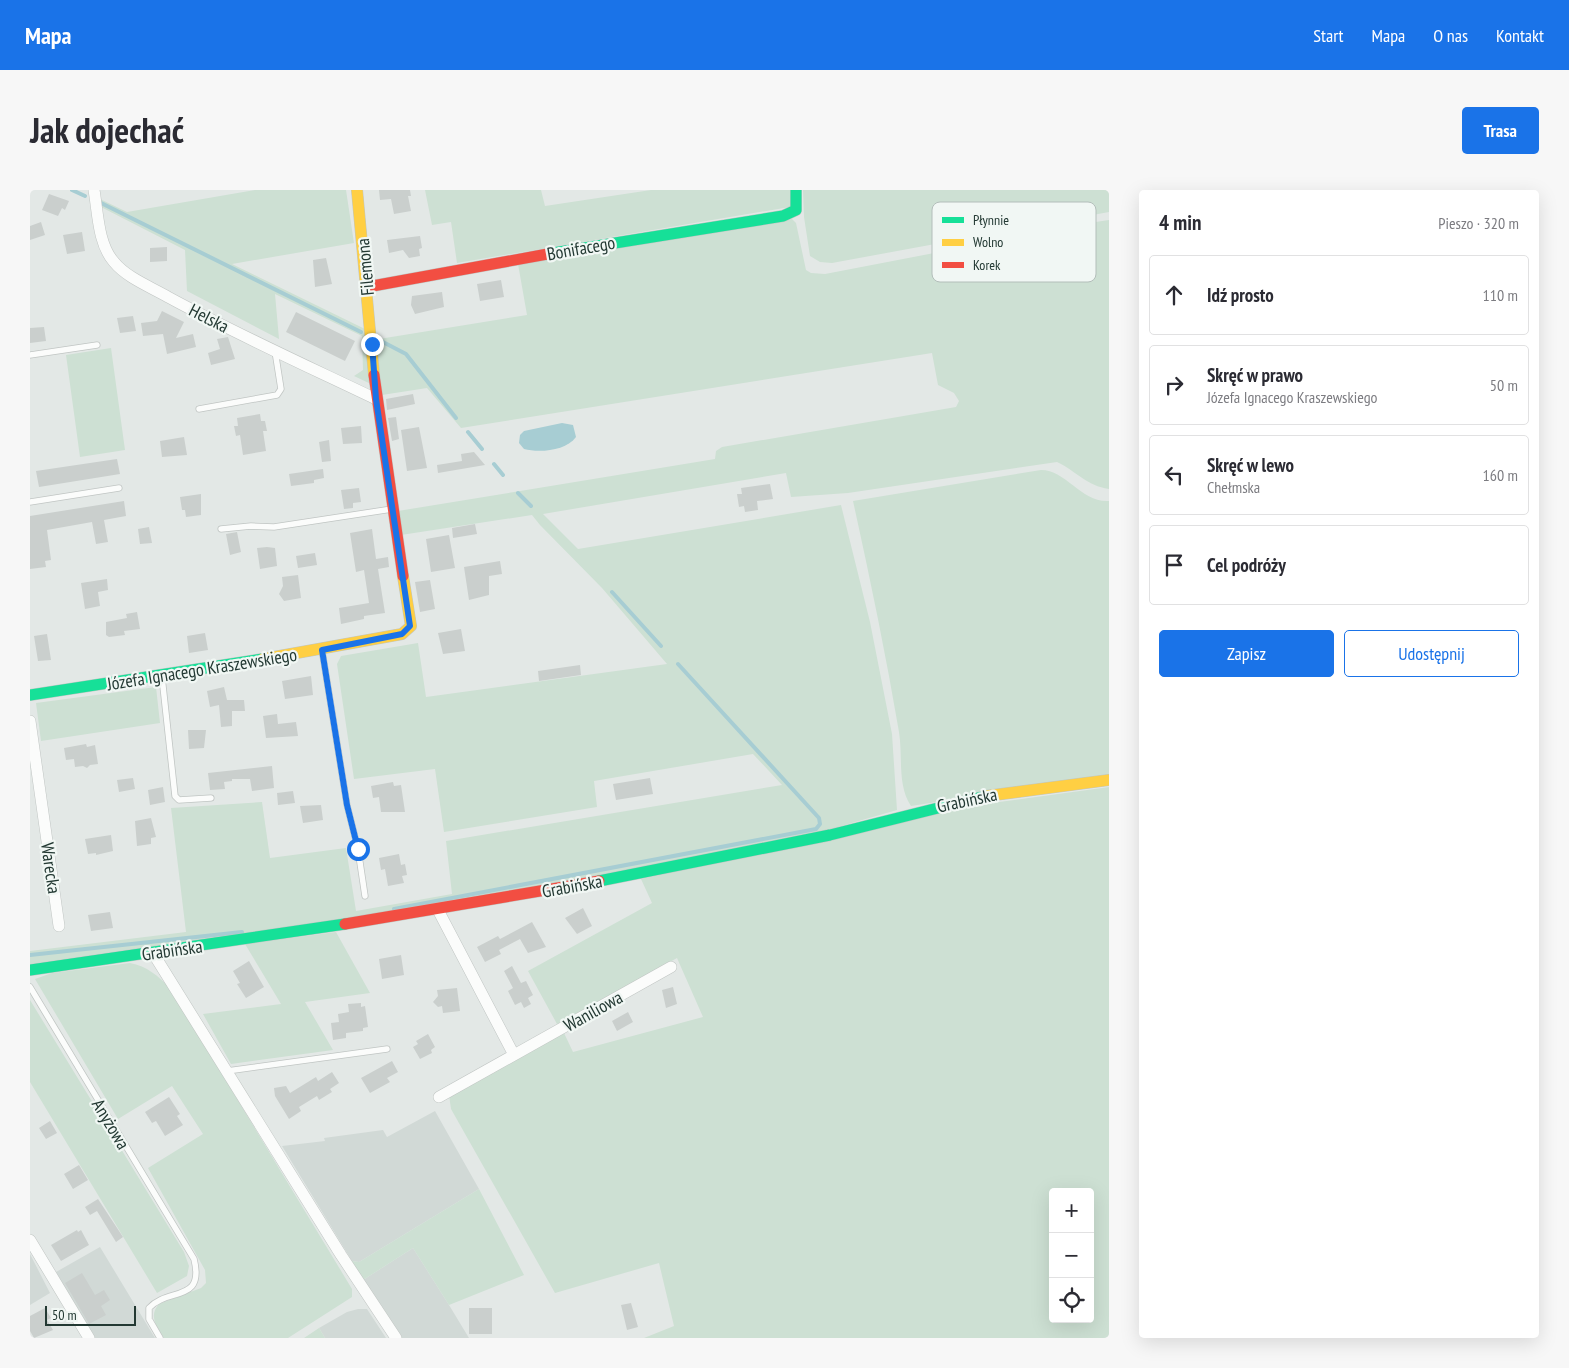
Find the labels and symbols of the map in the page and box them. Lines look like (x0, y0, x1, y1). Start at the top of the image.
legend (932, 202, 1096, 282)
text: Płynnie (973, 211, 1009, 229)
street label: Bonifacego (545, 231, 617, 265)
text: Wolno (973, 233, 1003, 251)
street label: Filemona (351, 237, 379, 297)
text: Korek (973, 256, 1001, 274)
street label: Helska (185, 298, 233, 338)
route end (361, 333, 384, 356)
street label: Józefa Ignacego Kraszewskiego (105, 643, 299, 696)
street label: Grabińska (935, 782, 999, 818)
route start (347, 838, 370, 861)
street label: Warecka (36, 841, 66, 895)
street label: Grabińska (540, 869, 604, 903)
street label: Grabińska (140, 934, 204, 966)
street label: Waniliowa (559, 985, 627, 1037)
street label: Anyżowa (87, 1095, 135, 1153)
scale bar (45, 1303, 136, 1326)

